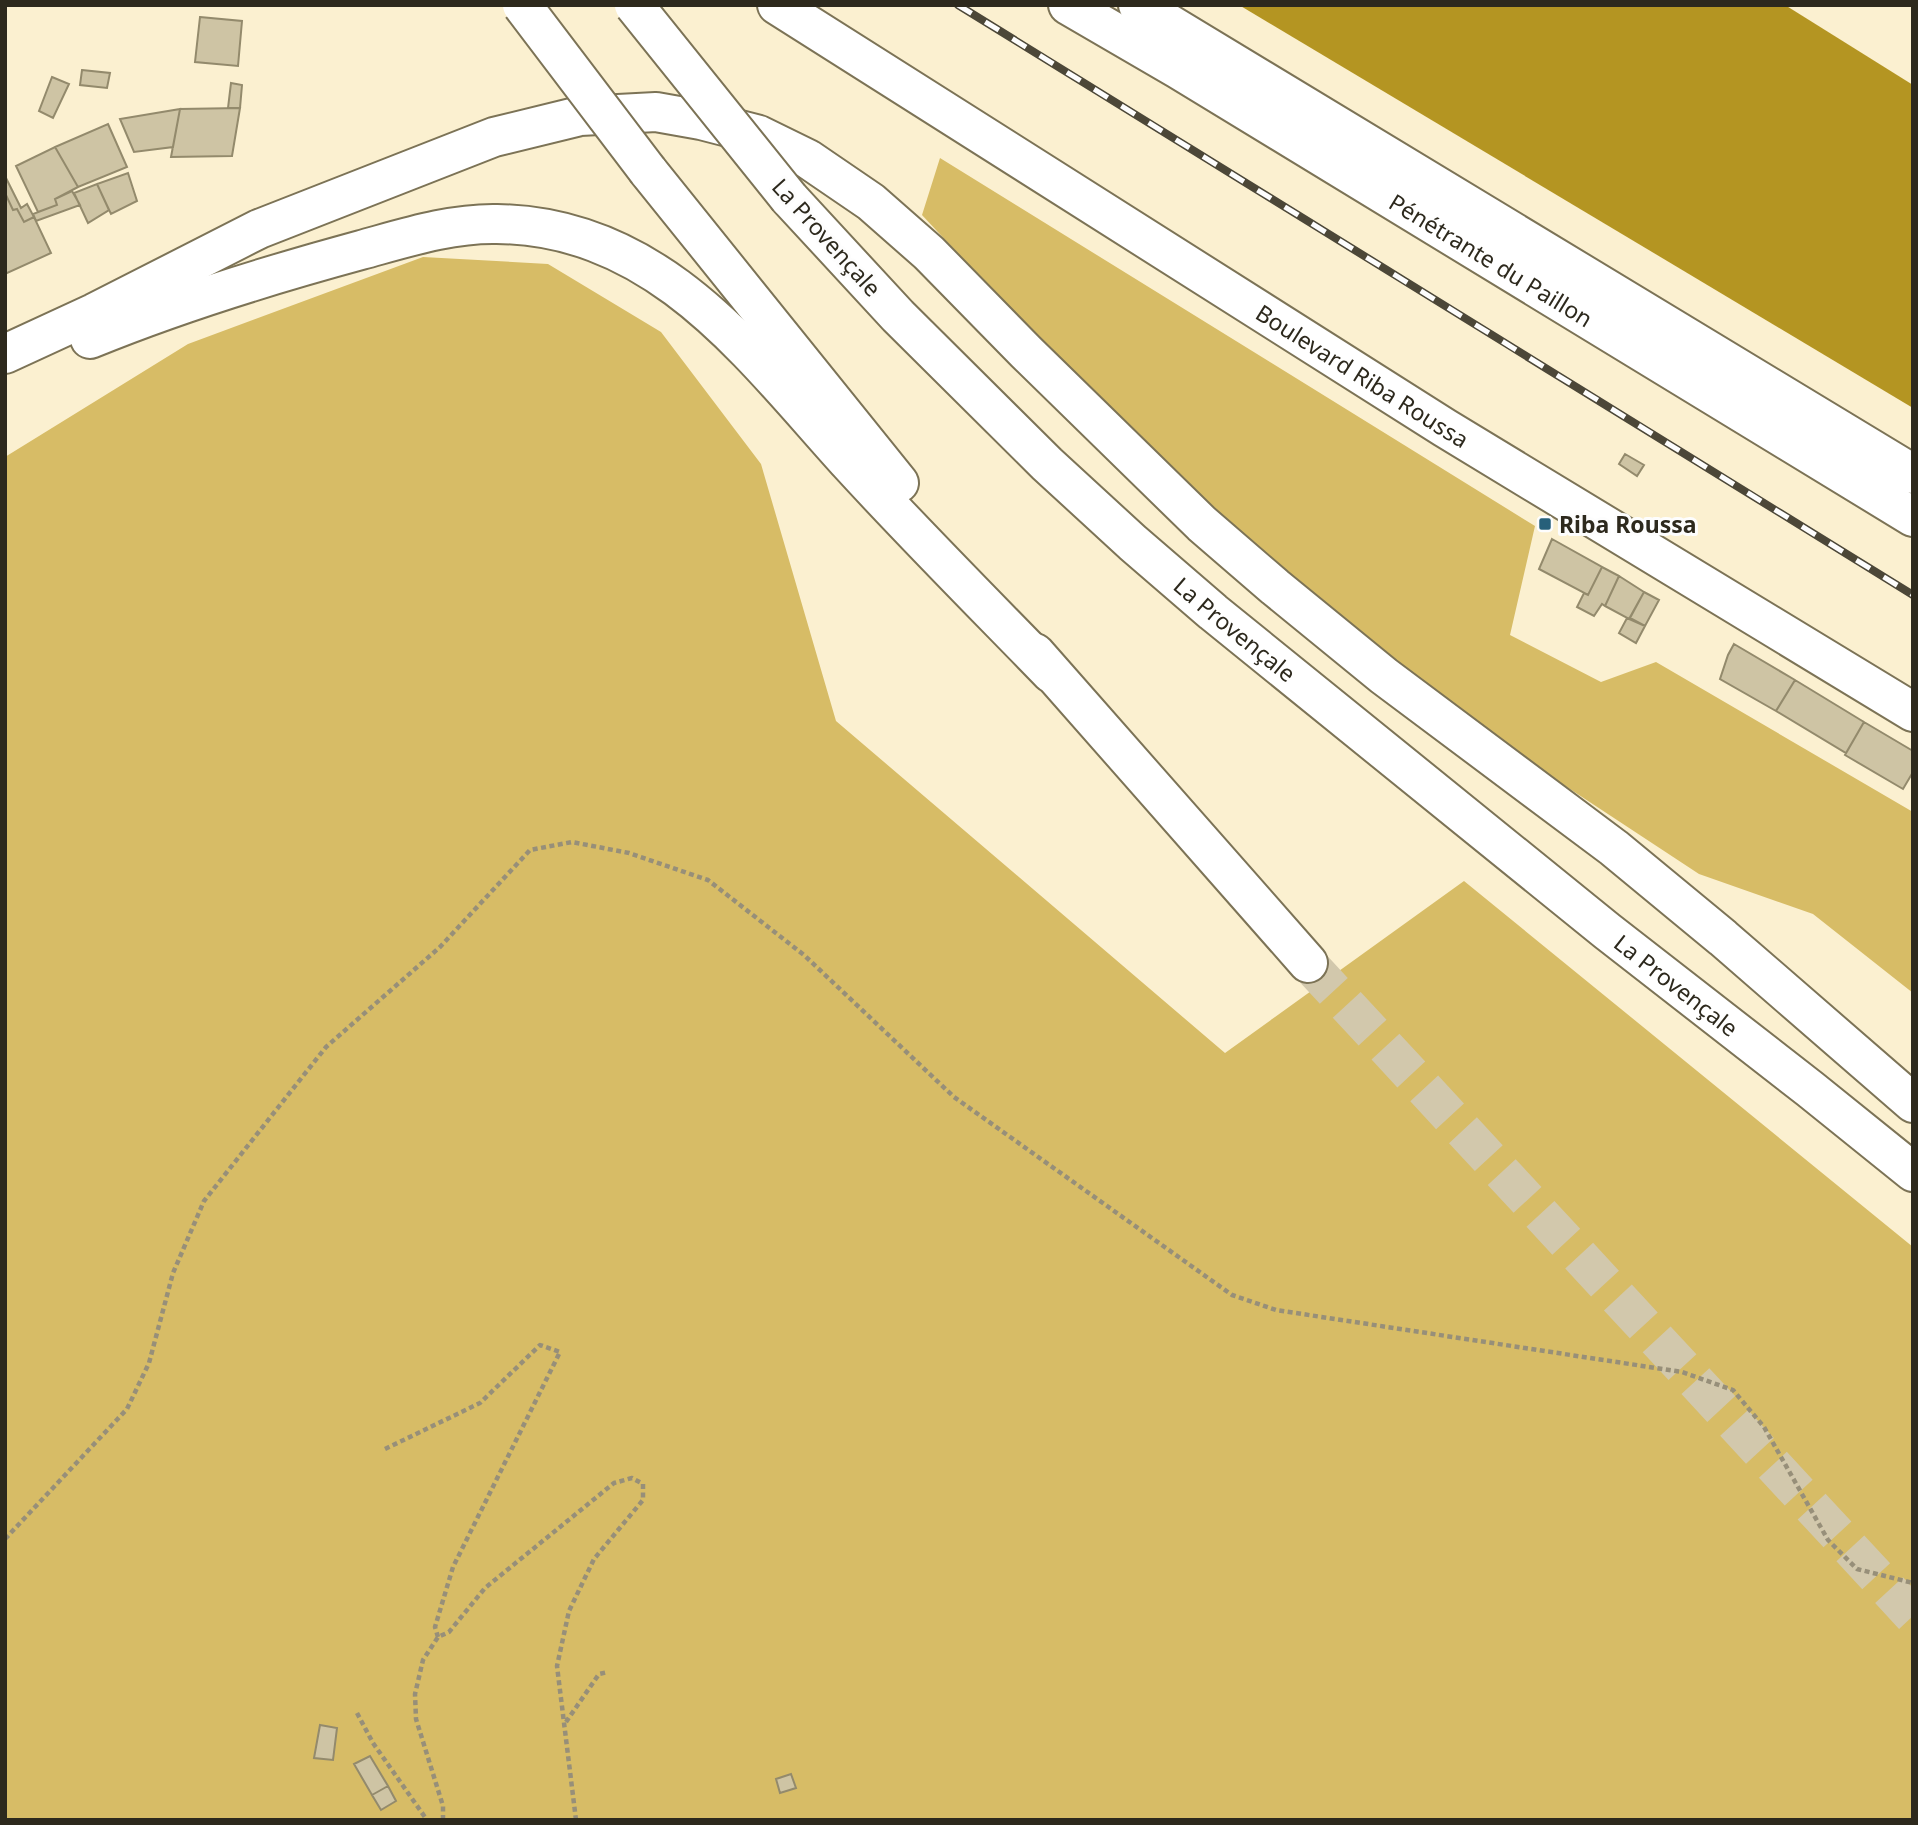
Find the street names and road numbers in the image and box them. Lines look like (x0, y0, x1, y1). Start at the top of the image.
street label: La Provençale (765, 171, 889, 303)
street label: Pénétrante du Paillon (1383, 186, 1599, 334)
street label: Boulevard Riba Roussa (1250, 296, 1475, 455)
street label: La Provençale (1167, 569, 1303, 689)
street label: La Provençale (1608, 927, 1745, 1043)

